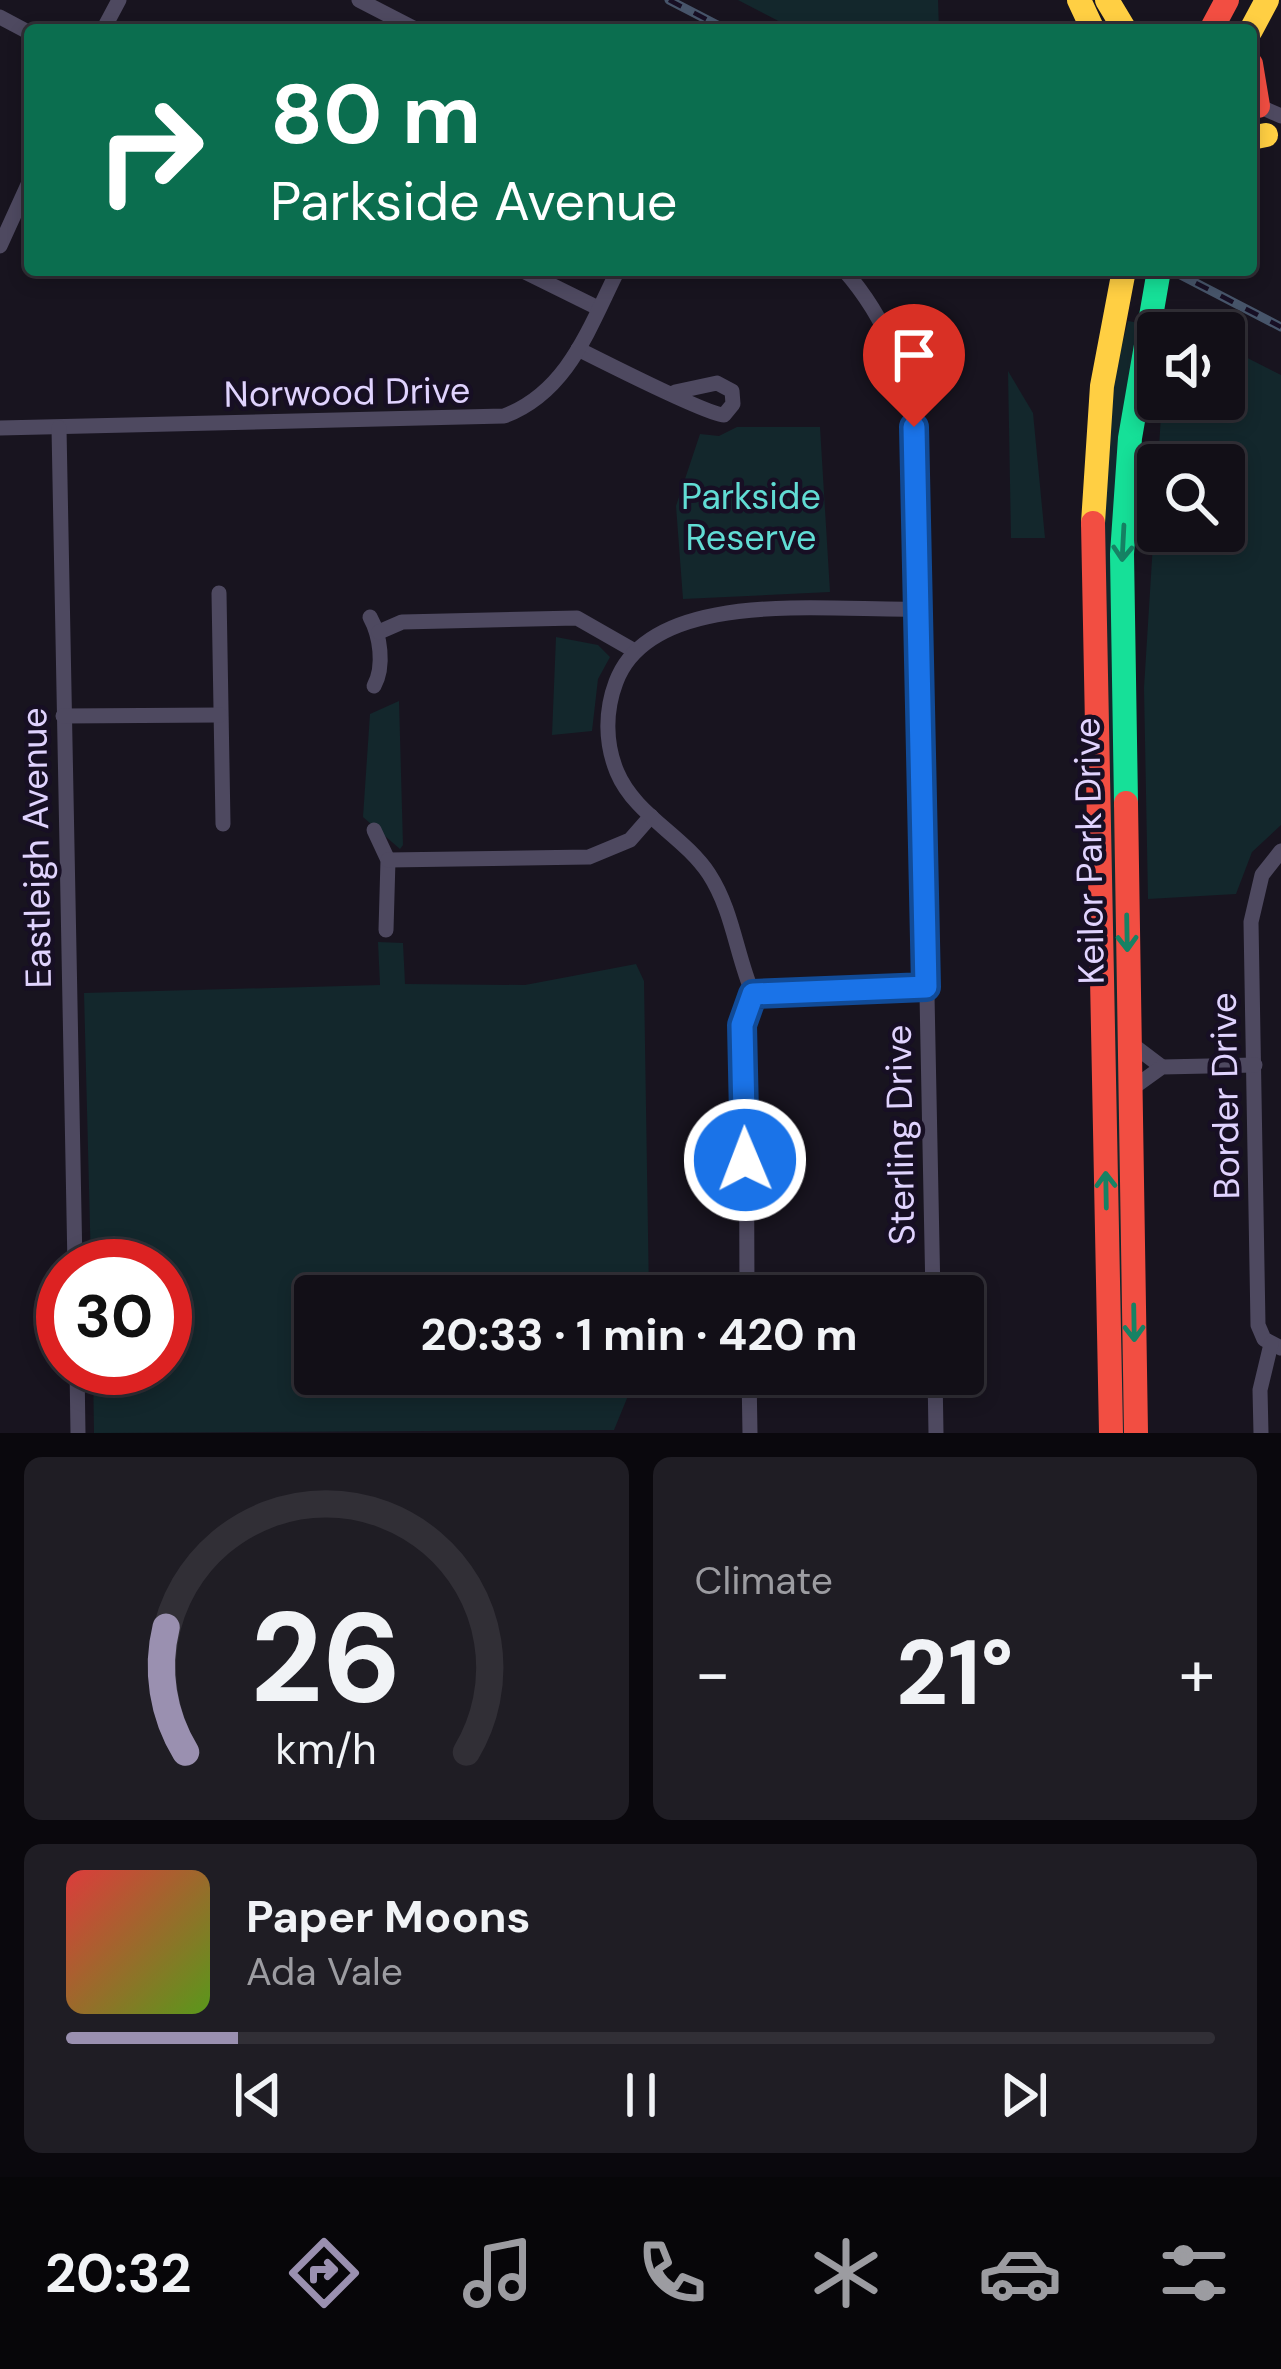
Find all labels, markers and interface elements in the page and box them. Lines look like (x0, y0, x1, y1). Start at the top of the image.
text: 80 m (270, 60, 481, 169)
icon: right (72, 72, 228, 228)
text: Parkside Avenue (270, 166, 678, 237)
pin (863, 304, 965, 427)
map controls (1137, 312, 1245, 552)
button: sound (1137, 312, 1245, 420)
icon: arrive (881, 322, 947, 388)
street label: Norwood Drive (223, 366, 471, 418)
button: search (1137, 444, 1245, 552)
park label: Parkside Reserve (681, 473, 821, 561)
one-way arrow (1111, 523, 1134, 562)
street label: Eastleigh Avenue (10, 707, 62, 989)
street label: Keilor Park Drive (1063, 717, 1115, 985)
one-way arrow (1115, 913, 1138, 952)
street label: Border Drive (1200, 992, 1250, 1200)
street label: Sterling Drive (875, 1024, 925, 1246)
position arrow (682, 1097, 808, 1223)
one-way arrow (1095, 1171, 1118, 1210)
speed limit sign: 30 (36, 1239, 192, 1395)
one-way arrow (1122, 1303, 1145, 1342)
text: 20:33 · 1 min · 420 m (420, 1305, 858, 1364)
text: Climate (695, 1555, 833, 1606)
text: 26 (251, 1577, 402, 1740)
text: 21° (896, 1615, 1013, 1732)
text: − (695, 1631, 731, 1716)
text: + (1179, 1631, 1215, 1716)
text: km/h (276, 1720, 377, 1776)
text: Paper Moons (246, 1887, 531, 1946)
text: Ada Vale (246, 1946, 403, 1997)
icon: previous (225, 2062, 291, 2128)
icon: pause (608, 2062, 674, 2128)
icon: next (991, 2062, 1057, 2128)
icon: directions (282, 2231, 366, 2315)
icon: music (456, 2231, 540, 2315)
icon: phone (630, 2231, 714, 2315)
icon: climate (804, 2231, 888, 2315)
icon: car (978, 2231, 1062, 2315)
icon: filters (1152, 2231, 1236, 2315)
text: 20:32 (45, 2238, 191, 2309)

